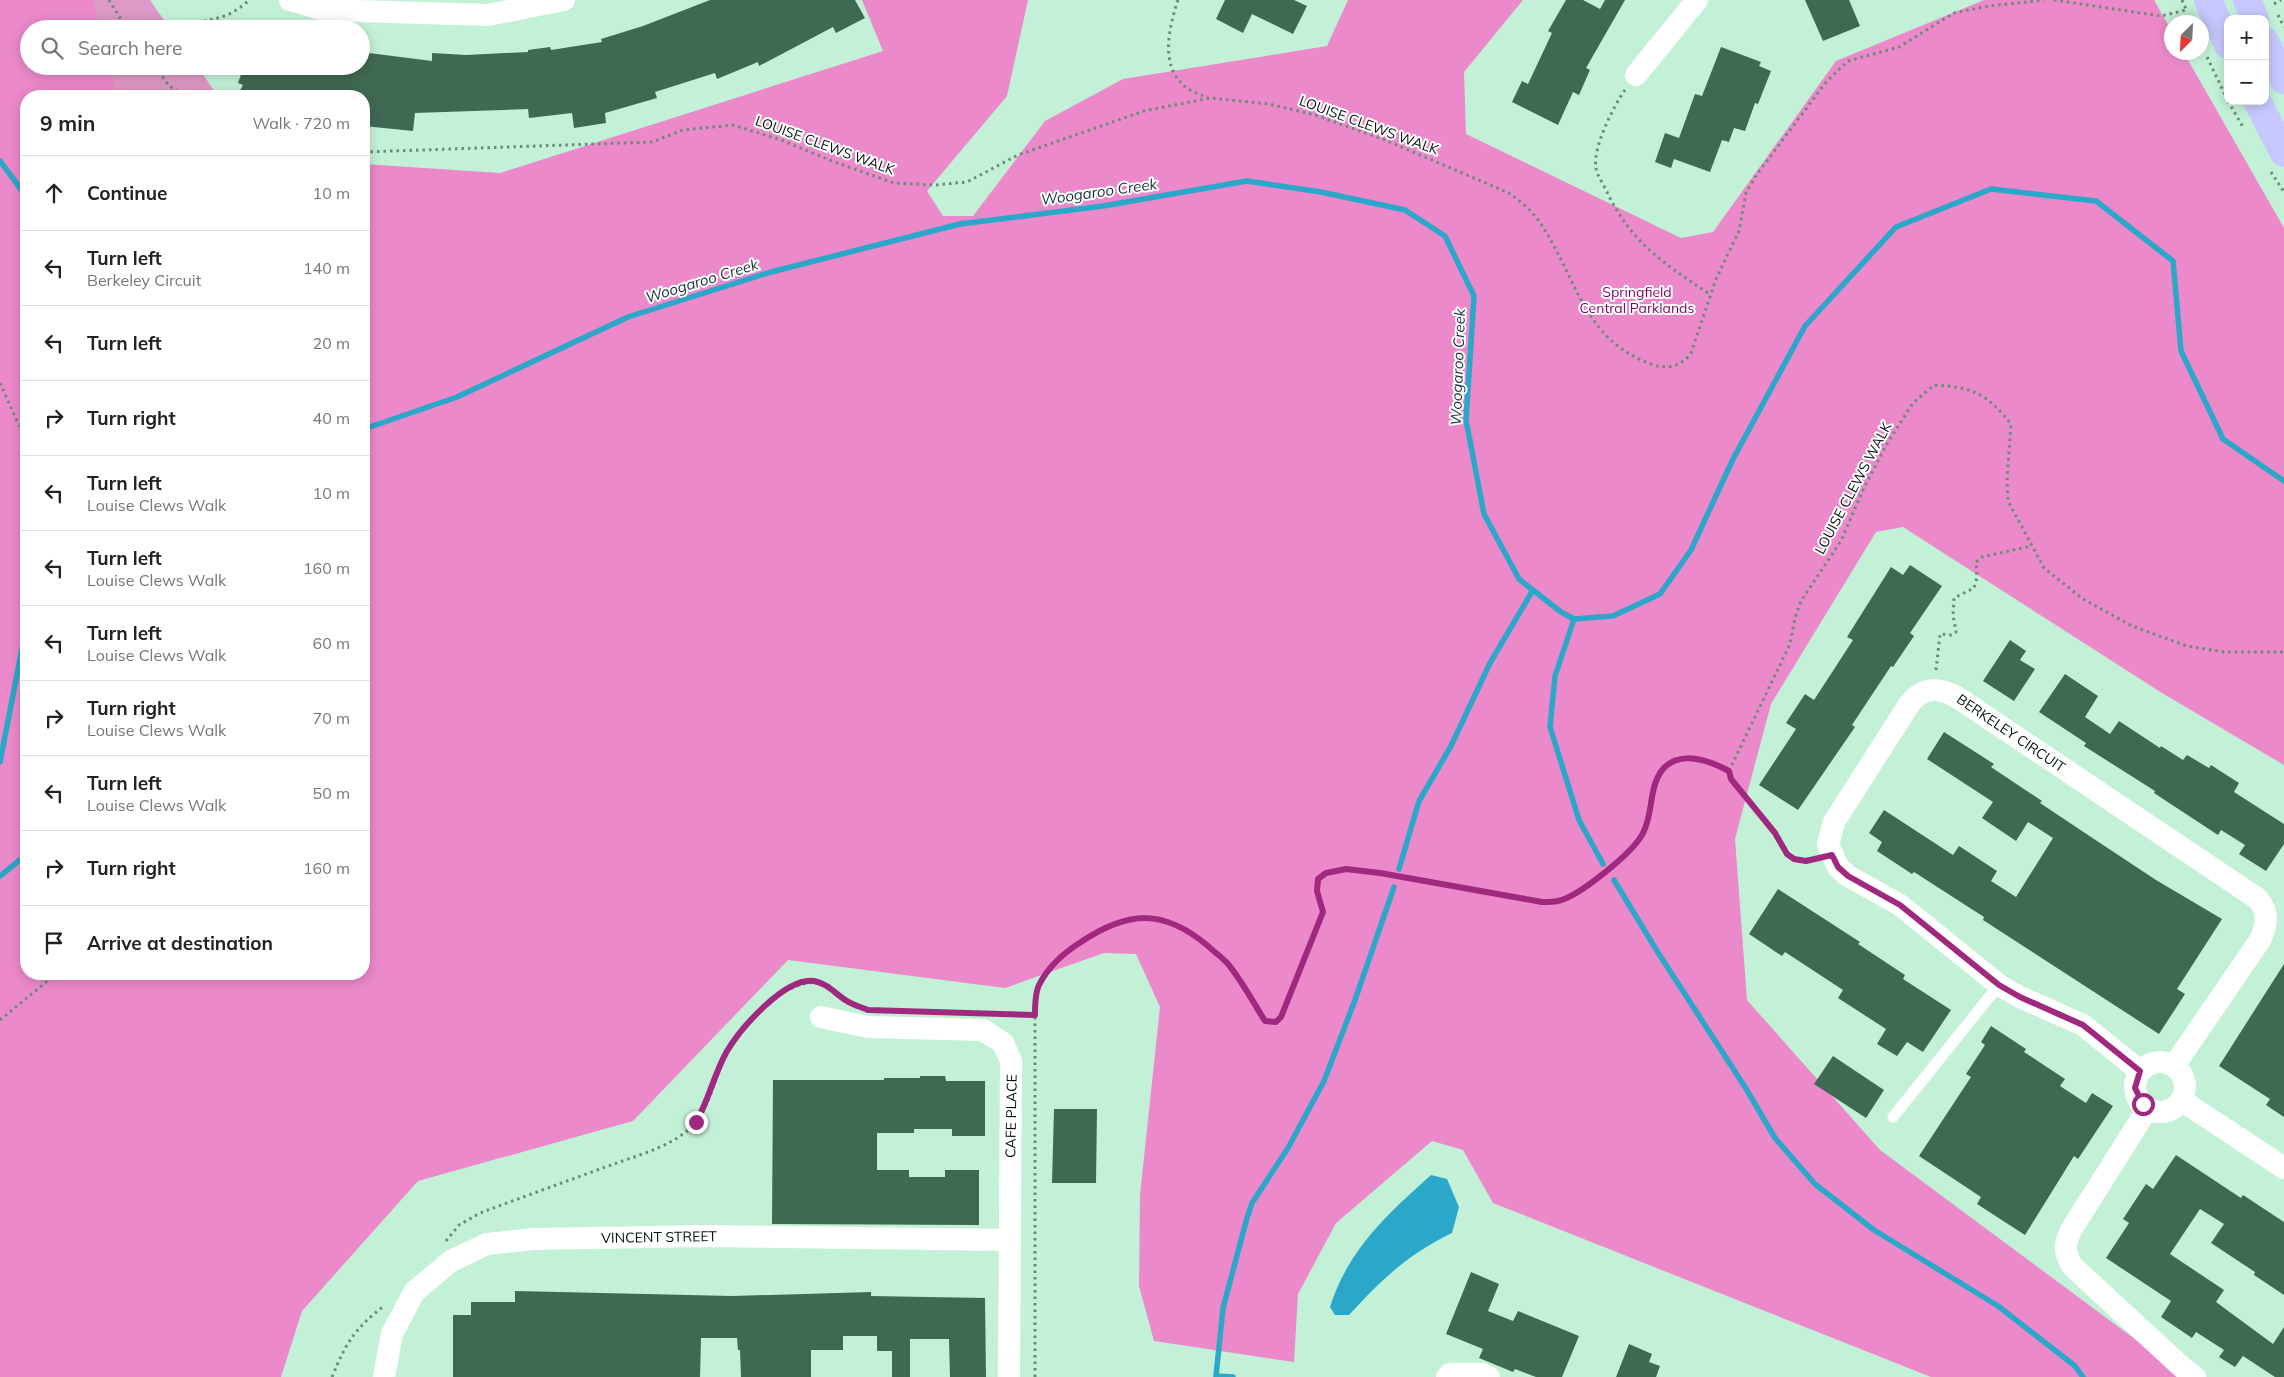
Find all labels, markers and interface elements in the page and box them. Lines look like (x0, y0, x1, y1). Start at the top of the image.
north arrow (2164, 15, 2209, 60)
map controls (2224, 15, 2269, 105)
button: + (2224, 15, 2269, 60)
search box (20, 20, 370, 75)
icon: search (38, 34, 66, 62)
text: Search here (78, 36, 182, 60)
button: − (2224, 60, 2269, 105)
street label: LOUISE CLEWS WALK (1297, 91, 1442, 159)
text: 9 min (40, 110, 95, 136)
street label: LOUISE CLEWS WALK (753, 111, 898, 179)
text: Walk · 720 m (252, 113, 350, 133)
water label: Woogaroo Creek (1040, 174, 1159, 209)
icon: ahead (40, 179, 68, 207)
text: Continue (87, 181, 167, 205)
text: 10 m (313, 183, 350, 203)
text: Turn left (87, 246, 162, 270)
icon: left (40, 254, 68, 282)
water label: Woogaroo Creek (643, 254, 762, 307)
text: 140 m (303, 258, 350, 278)
text: Berkeley Circuit (87, 270, 201, 290)
park label: Springfield Central Parklands (1580, 283, 1695, 317)
water label: Woogaroo Creek (1446, 307, 1469, 426)
icon: left (40, 329, 68, 357)
text: Turn left (87, 331, 162, 355)
text: 20 m (313, 333, 350, 353)
icon: right (40, 404, 68, 432)
text: Turn right (87, 406, 176, 430)
text: 40 m (313, 408, 350, 428)
street label: LOUISE CLEWS WALK (1811, 418, 1896, 557)
text: Turn left (87, 471, 162, 495)
icon: left (40, 479, 68, 507)
text: 10 m (313, 483, 350, 503)
text: Louise Clews Walk (87, 495, 226, 515)
text: Turn left (87, 546, 162, 570)
icon: left (40, 554, 68, 582)
text: 160 m (303, 558, 350, 578)
text: Louise Clews Walk (87, 570, 226, 590)
text: Turn left (87, 621, 162, 645)
icon: left (40, 629, 68, 657)
text: 60 m (313, 633, 350, 653)
text: Louise Clews Walk (87, 645, 226, 665)
street label: BERKELEY CIRCUIT (1953, 690, 2069, 776)
text: Turn right (87, 696, 176, 720)
icon: right (40, 704, 68, 732)
text: 70 m (313, 708, 350, 728)
text: Louise Clews Walk (87, 720, 226, 740)
text: Turn left (87, 771, 162, 795)
icon: left (40, 779, 68, 807)
text: 50 m (313, 783, 350, 803)
text: Louise Clews Walk (87, 795, 226, 815)
icon: right (40, 854, 68, 882)
text: Turn right (87, 856, 176, 880)
text: 160 m (303, 858, 350, 878)
icon: arrive (40, 929, 68, 957)
text: Arrive at destination (87, 931, 273, 955)
street label: CAFE PLACE (1001, 1074, 1021, 1158)
route start (2132, 1093, 2155, 1116)
route end (685, 1111, 708, 1134)
street label: VINCENT STREET (601, 1227, 717, 1247)

